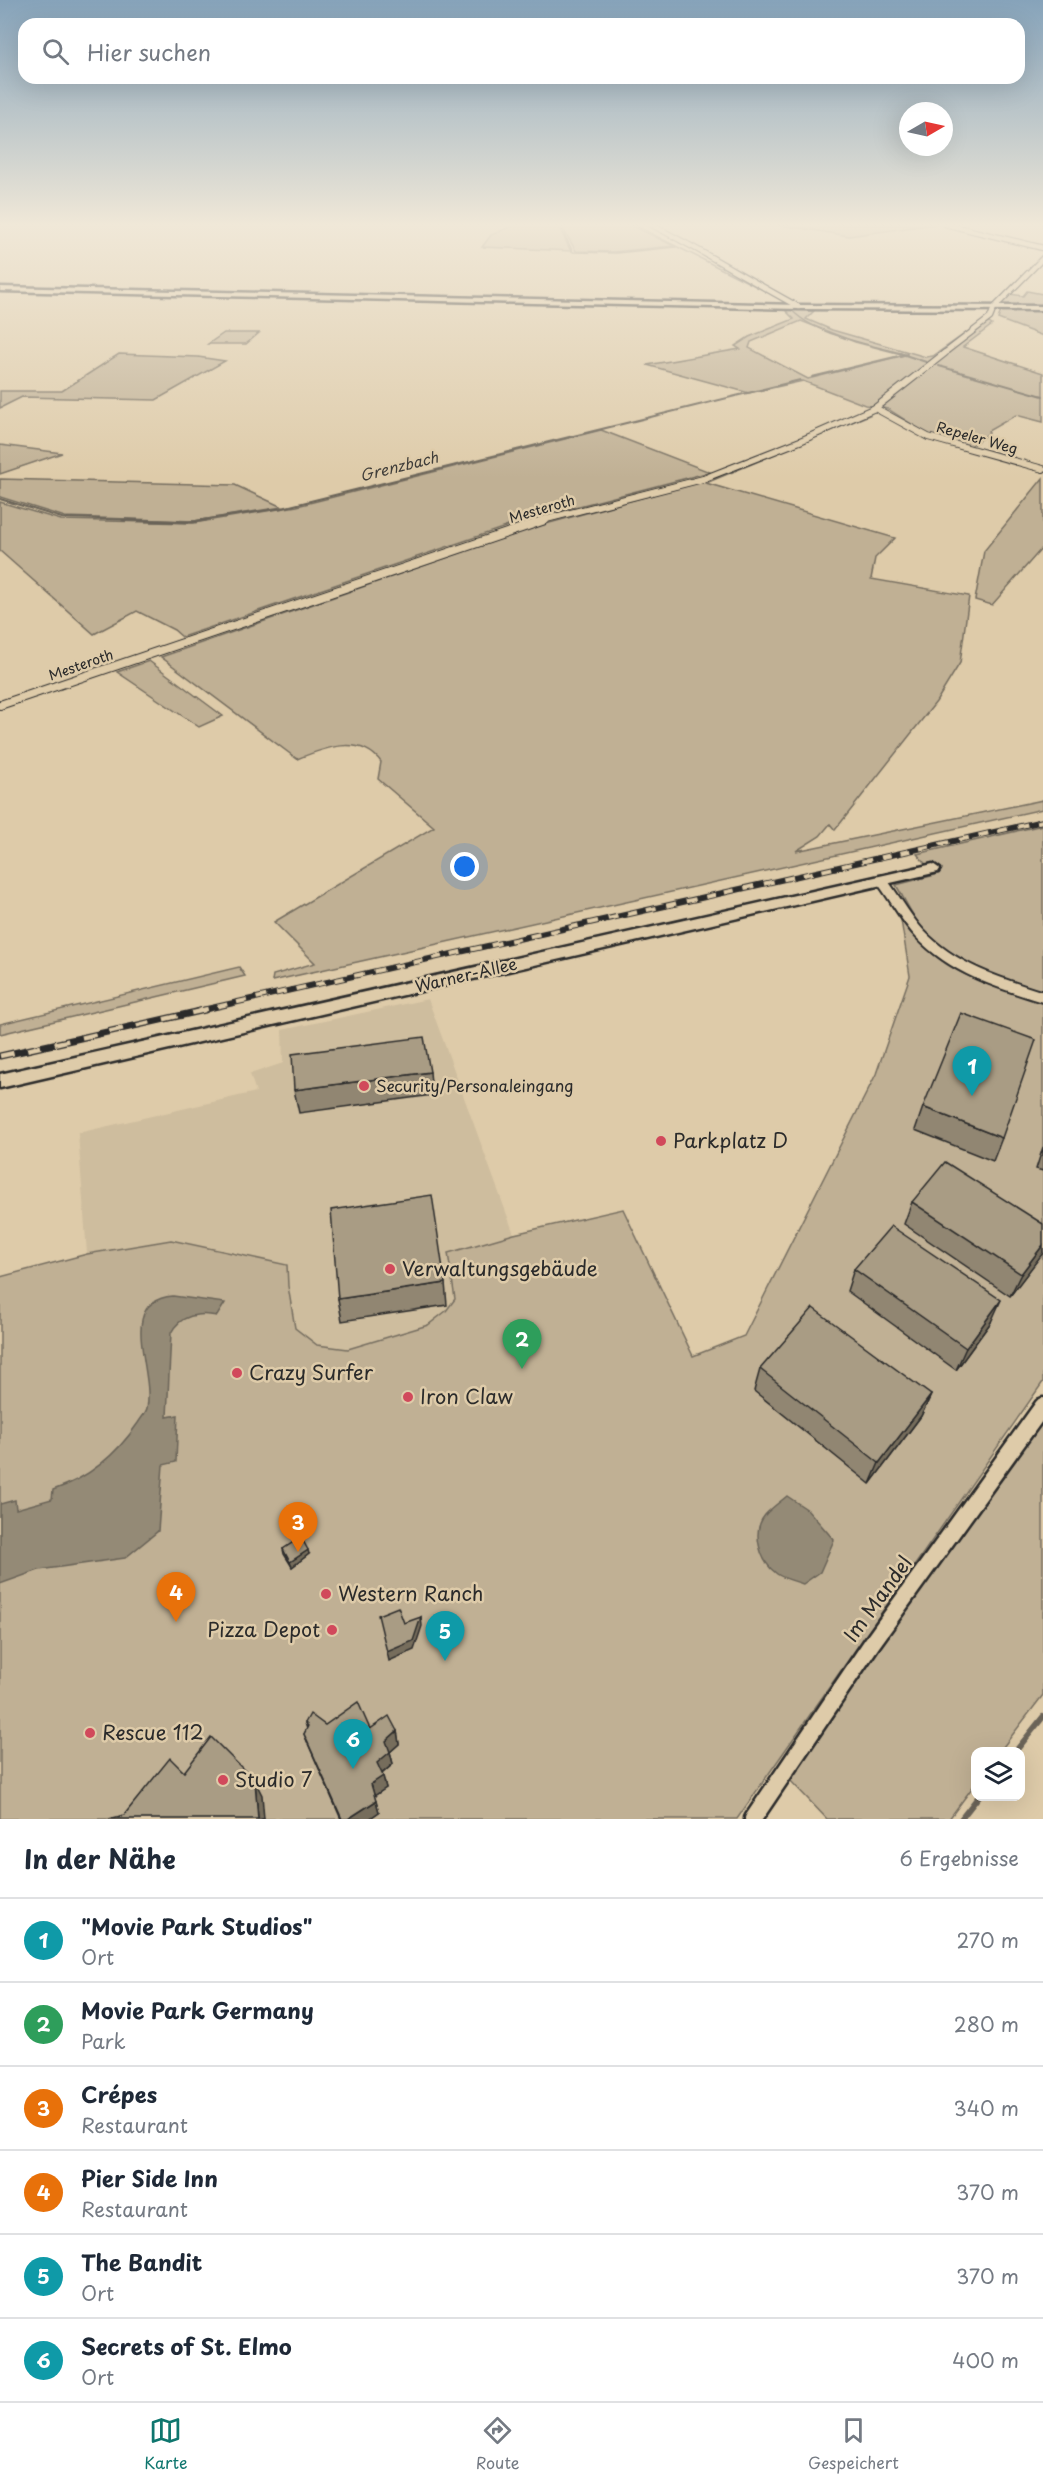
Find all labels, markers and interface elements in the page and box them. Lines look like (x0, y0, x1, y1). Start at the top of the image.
search box (18, 18, 1025, 84)
icon: search (39, 35, 72, 68)
text: Hier suchen (87, 35, 211, 68)
north arrow (899, 102, 953, 156)
street label: Repeler Weg (934, 416, 1020, 459)
water label: Grenzbach (357, 445, 440, 486)
street label: Mesteroth (506, 489, 577, 528)
street label: Mesteroth (45, 644, 116, 685)
your location (450, 852, 479, 881)
street label: Warner-Allee (412, 951, 519, 997)
pin: 1 (952, 1046, 992, 1096)
place label: Security/Personaleingang (376, 1073, 573, 1097)
marker: Security/Personaleingang (357, 1079, 371, 1093)
place label: Parkplatz D (673, 1125, 788, 1155)
marker: Parkplatz D (654, 1134, 668, 1148)
place label: Verwaltungsgebäude (402, 1253, 598, 1283)
marker: Verwaltungsgebäude (383, 1262, 397, 1276)
pin: 2 (502, 1320, 542, 1369)
place label: Crazy Surfer (249, 1357, 374, 1387)
marker: Crazy Surfer (230, 1366, 244, 1380)
place label: Iron Claw (420, 1381, 513, 1411)
marker: Iron Claw (401, 1390, 415, 1404)
pin: 3 (278, 1502, 318, 1552)
street label: Im Mandel (836, 1549, 919, 1648)
pin: 4 (156, 1572, 195, 1622)
place label: Western Ranch (338, 1578, 483, 1608)
marker: Western Ranch (319, 1587, 333, 1601)
pin: 5 (426, 1612, 464, 1661)
place label: Pizza Depot (207, 1614, 320, 1644)
marker: Pizza Depot (325, 1623, 339, 1637)
place label: Rescue 112 (102, 1717, 204, 1747)
pin: 6 (334, 1720, 372, 1769)
marker: Rescue 112 (83, 1726, 97, 1740)
map controls (971, 1747, 1025, 1801)
button: layers (971, 1747, 1025, 1801)
place label: Studio 7 (235, 1764, 312, 1794)
marker: Studio 7 (216, 1773, 230, 1787)
text: In der Nähe (24, 1839, 176, 1878)
text: 6 Ergebnisse (899, 1843, 1019, 1873)
text: "Movie Park Studios" (81, 1909, 313, 1942)
text: 1 (39, 1925, 48, 1955)
text: 270 m (956, 1925, 1019, 1955)
text: Ort (81, 1942, 114, 1972)
text: Movie Park Germany (81, 1993, 314, 2026)
text: 2 (36, 2009, 51, 2039)
text: 280 m (954, 2009, 1019, 2039)
text: Park (81, 2026, 126, 2056)
text: Crépes (81, 2077, 157, 2110)
text: 3 (37, 2093, 50, 2123)
text: 340 m (954, 2093, 1019, 2123)
text: Restaurant (81, 2110, 188, 2140)
text: Pier Side Inn (81, 2161, 218, 2194)
text: 4 (37, 2177, 50, 2207)
text: 370 m (956, 2177, 1019, 2207)
text: Restaurant (81, 2194, 188, 2224)
text: The Bandit (81, 2245, 202, 2278)
text: 5 (37, 2261, 50, 2291)
text: 370 m (956, 2261, 1019, 2291)
text: Ort (81, 2278, 114, 2308)
text: Secrets of St. Elmo (81, 2329, 292, 2362)
text: 6 (36, 2345, 51, 2375)
text: 400 m (952, 2345, 1019, 2375)
text: Ort (81, 2362, 114, 2392)
tab: Karte (144, 2414, 187, 2474)
tab: Route (476, 2414, 520, 2474)
tab: Gespeichert (808, 2414, 899, 2474)

